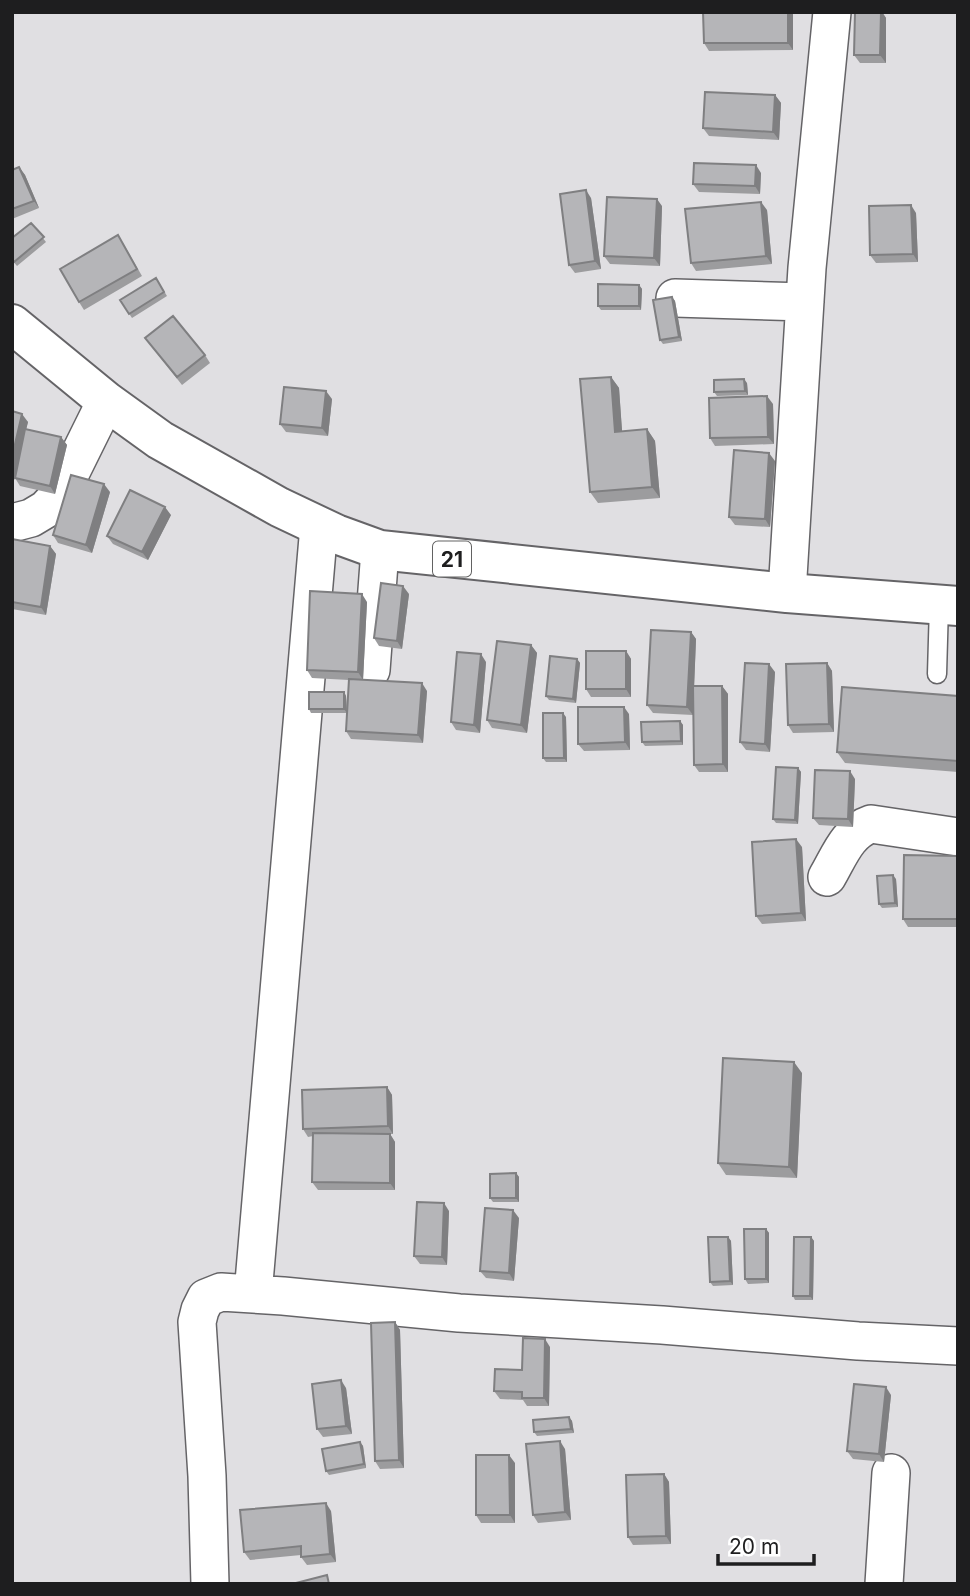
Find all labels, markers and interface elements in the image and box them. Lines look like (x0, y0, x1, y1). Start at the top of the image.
road number: 21 (433, 542, 471, 576)
scale bar (718, 1522, 814, 1566)
text: 20 m (729, 1534, 779, 1559)

